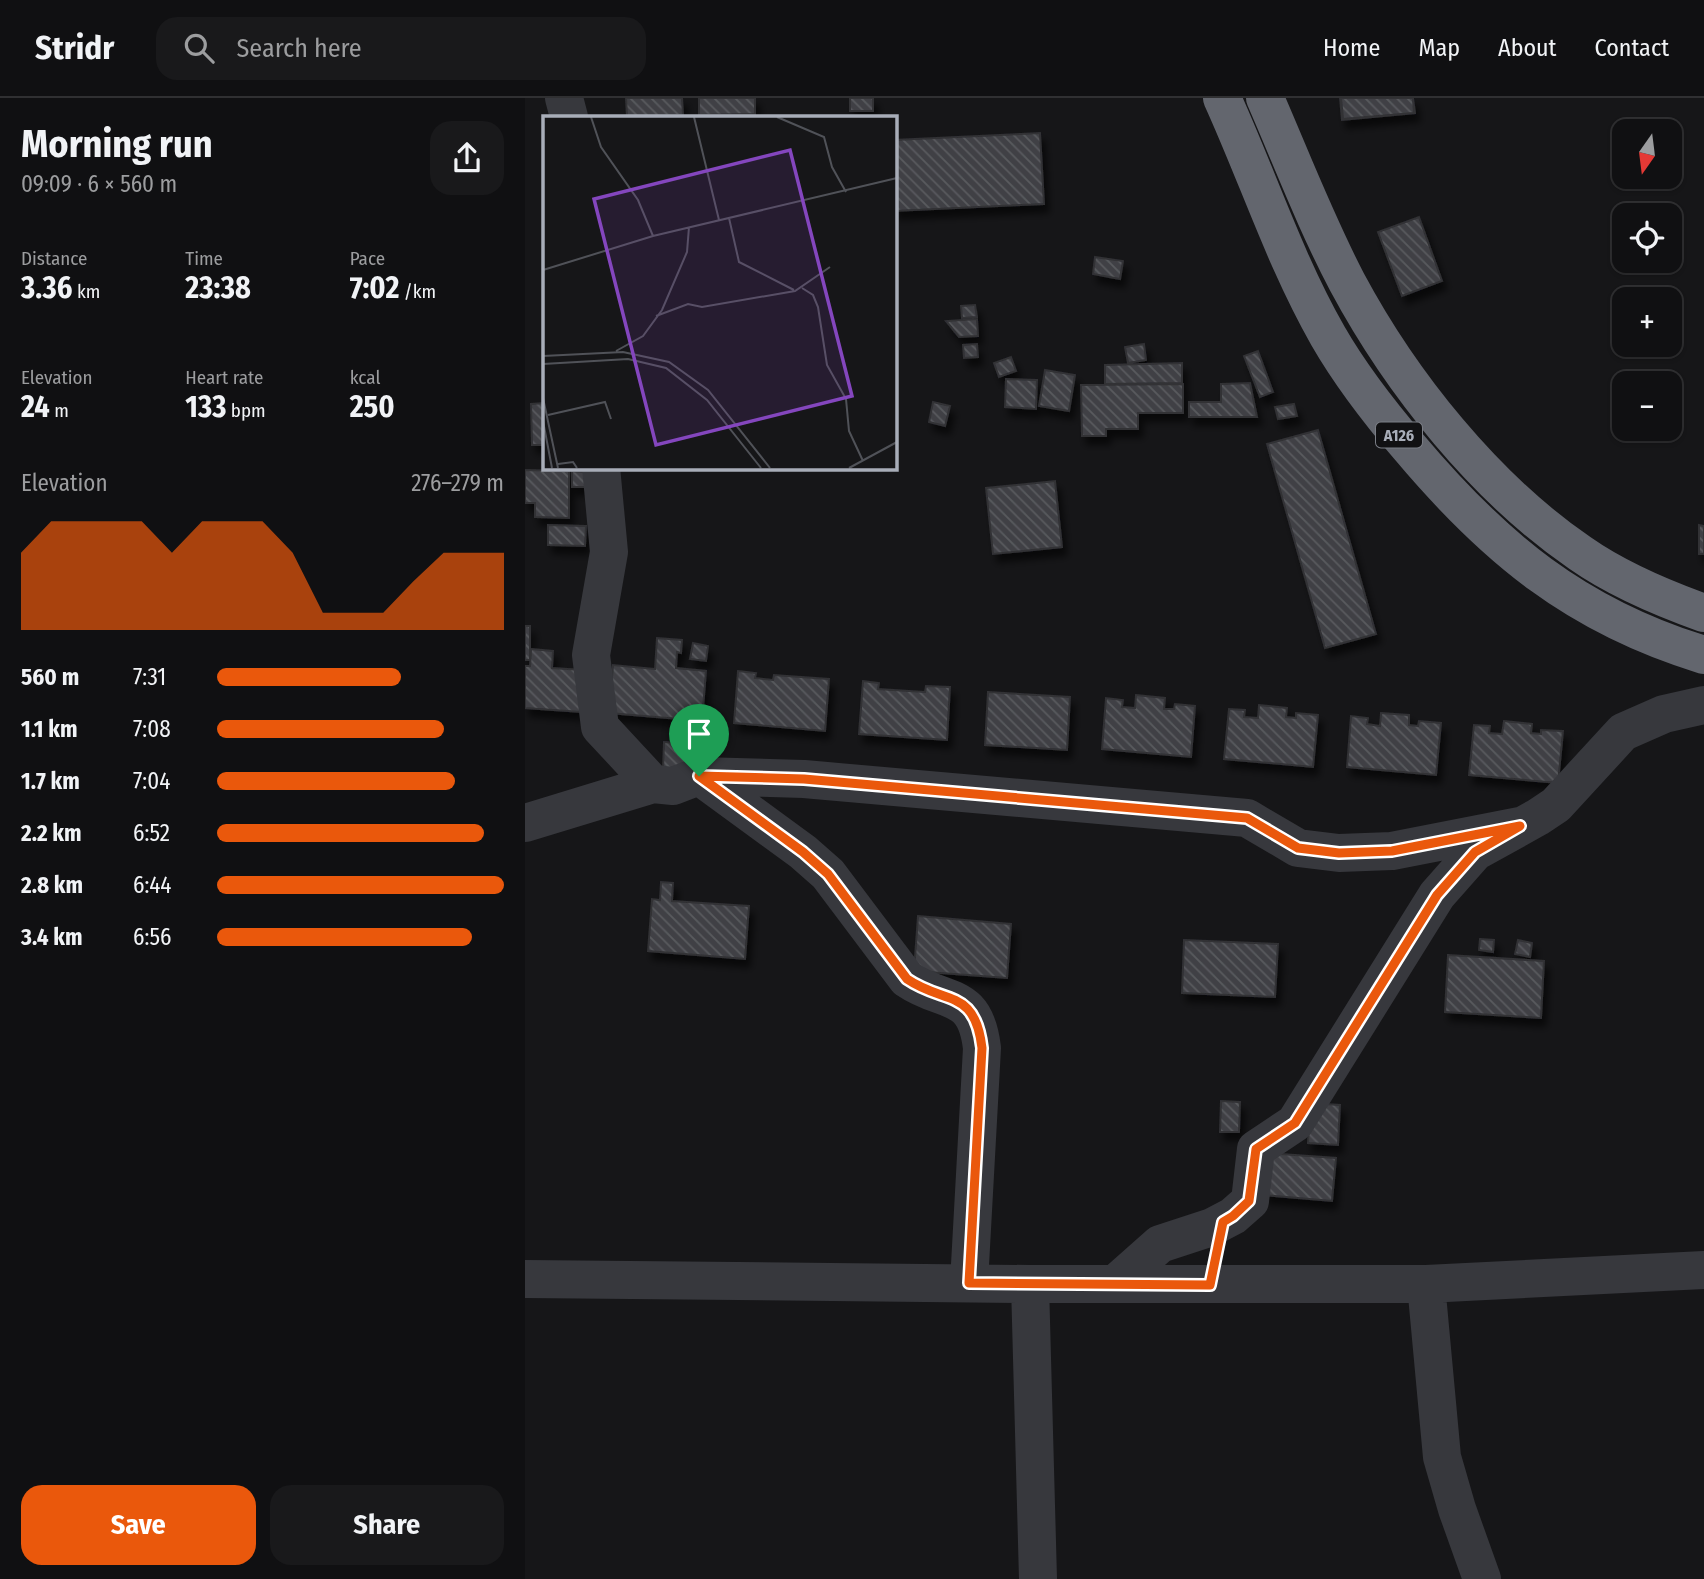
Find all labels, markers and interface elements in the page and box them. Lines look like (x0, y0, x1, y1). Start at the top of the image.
search box (156, 17, 646, 80)
text: Stridr (35, 28, 114, 68)
icon: search (180, 29, 218, 67)
text: Search here (236, 33, 362, 64)
text: Home (1323, 34, 1380, 62)
text: Map (1418, 34, 1460, 62)
text: About (1498, 34, 1556, 62)
text: Contact (1594, 34, 1669, 62)
inset map (543, 116, 896, 469)
north arrow (1612, 119, 1682, 189)
map controls (1612, 119, 1682, 441)
text: Morning run (21, 121, 213, 167)
button: share (430, 121, 504, 195)
text: 09:09 · 6 × 560 m (21, 170, 177, 198)
button: locate (1612, 203, 1682, 273)
text: Distance (21, 247, 88, 270)
text: Time (185, 247, 223, 270)
text: Pace (350, 247, 385, 270)
text: 3.36 (21, 270, 72, 306)
text: 23:38 (185, 270, 251, 306)
text: 7:02 (350, 270, 399, 306)
text: km (72, 280, 100, 303)
text: /km (399, 280, 436, 303)
button: + (1612, 287, 1682, 357)
text: Elevation (21, 366, 93, 389)
text: Heart rate (185, 366, 263, 389)
text: kcal (350, 366, 380, 389)
button: − (1612, 371, 1682, 441)
text: 24 (21, 389, 50, 425)
text: 133 (185, 389, 226, 425)
text: 250 (350, 389, 395, 425)
text: m (50, 399, 69, 422)
text: bpm (226, 399, 266, 422)
road number: A126 (1376, 422, 1422, 448)
text: Elevation (21, 469, 108, 497)
text: 276–279 m (411, 469, 504, 497)
text: 560 m (21, 663, 79, 691)
text: 7:31 (133, 663, 166, 691)
pin (669, 704, 729, 776)
text: 1.1 km (21, 715, 77, 743)
text: 7:08 (133, 715, 171, 743)
icon: arrive (680, 715, 718, 753)
text: 1.7 km (21, 767, 80, 795)
text: 7:04 (133, 767, 170, 795)
text: 2.2 km (21, 819, 82, 847)
text: 6:52 (133, 819, 170, 847)
text: 2.8 km (21, 871, 83, 899)
text: 6:44 (133, 871, 171, 899)
text: 3.4 km (21, 923, 83, 951)
text: 6:56 (133, 923, 171, 951)
button: Save (21, 1485, 256, 1565)
button: Share (270, 1485, 504, 1565)

